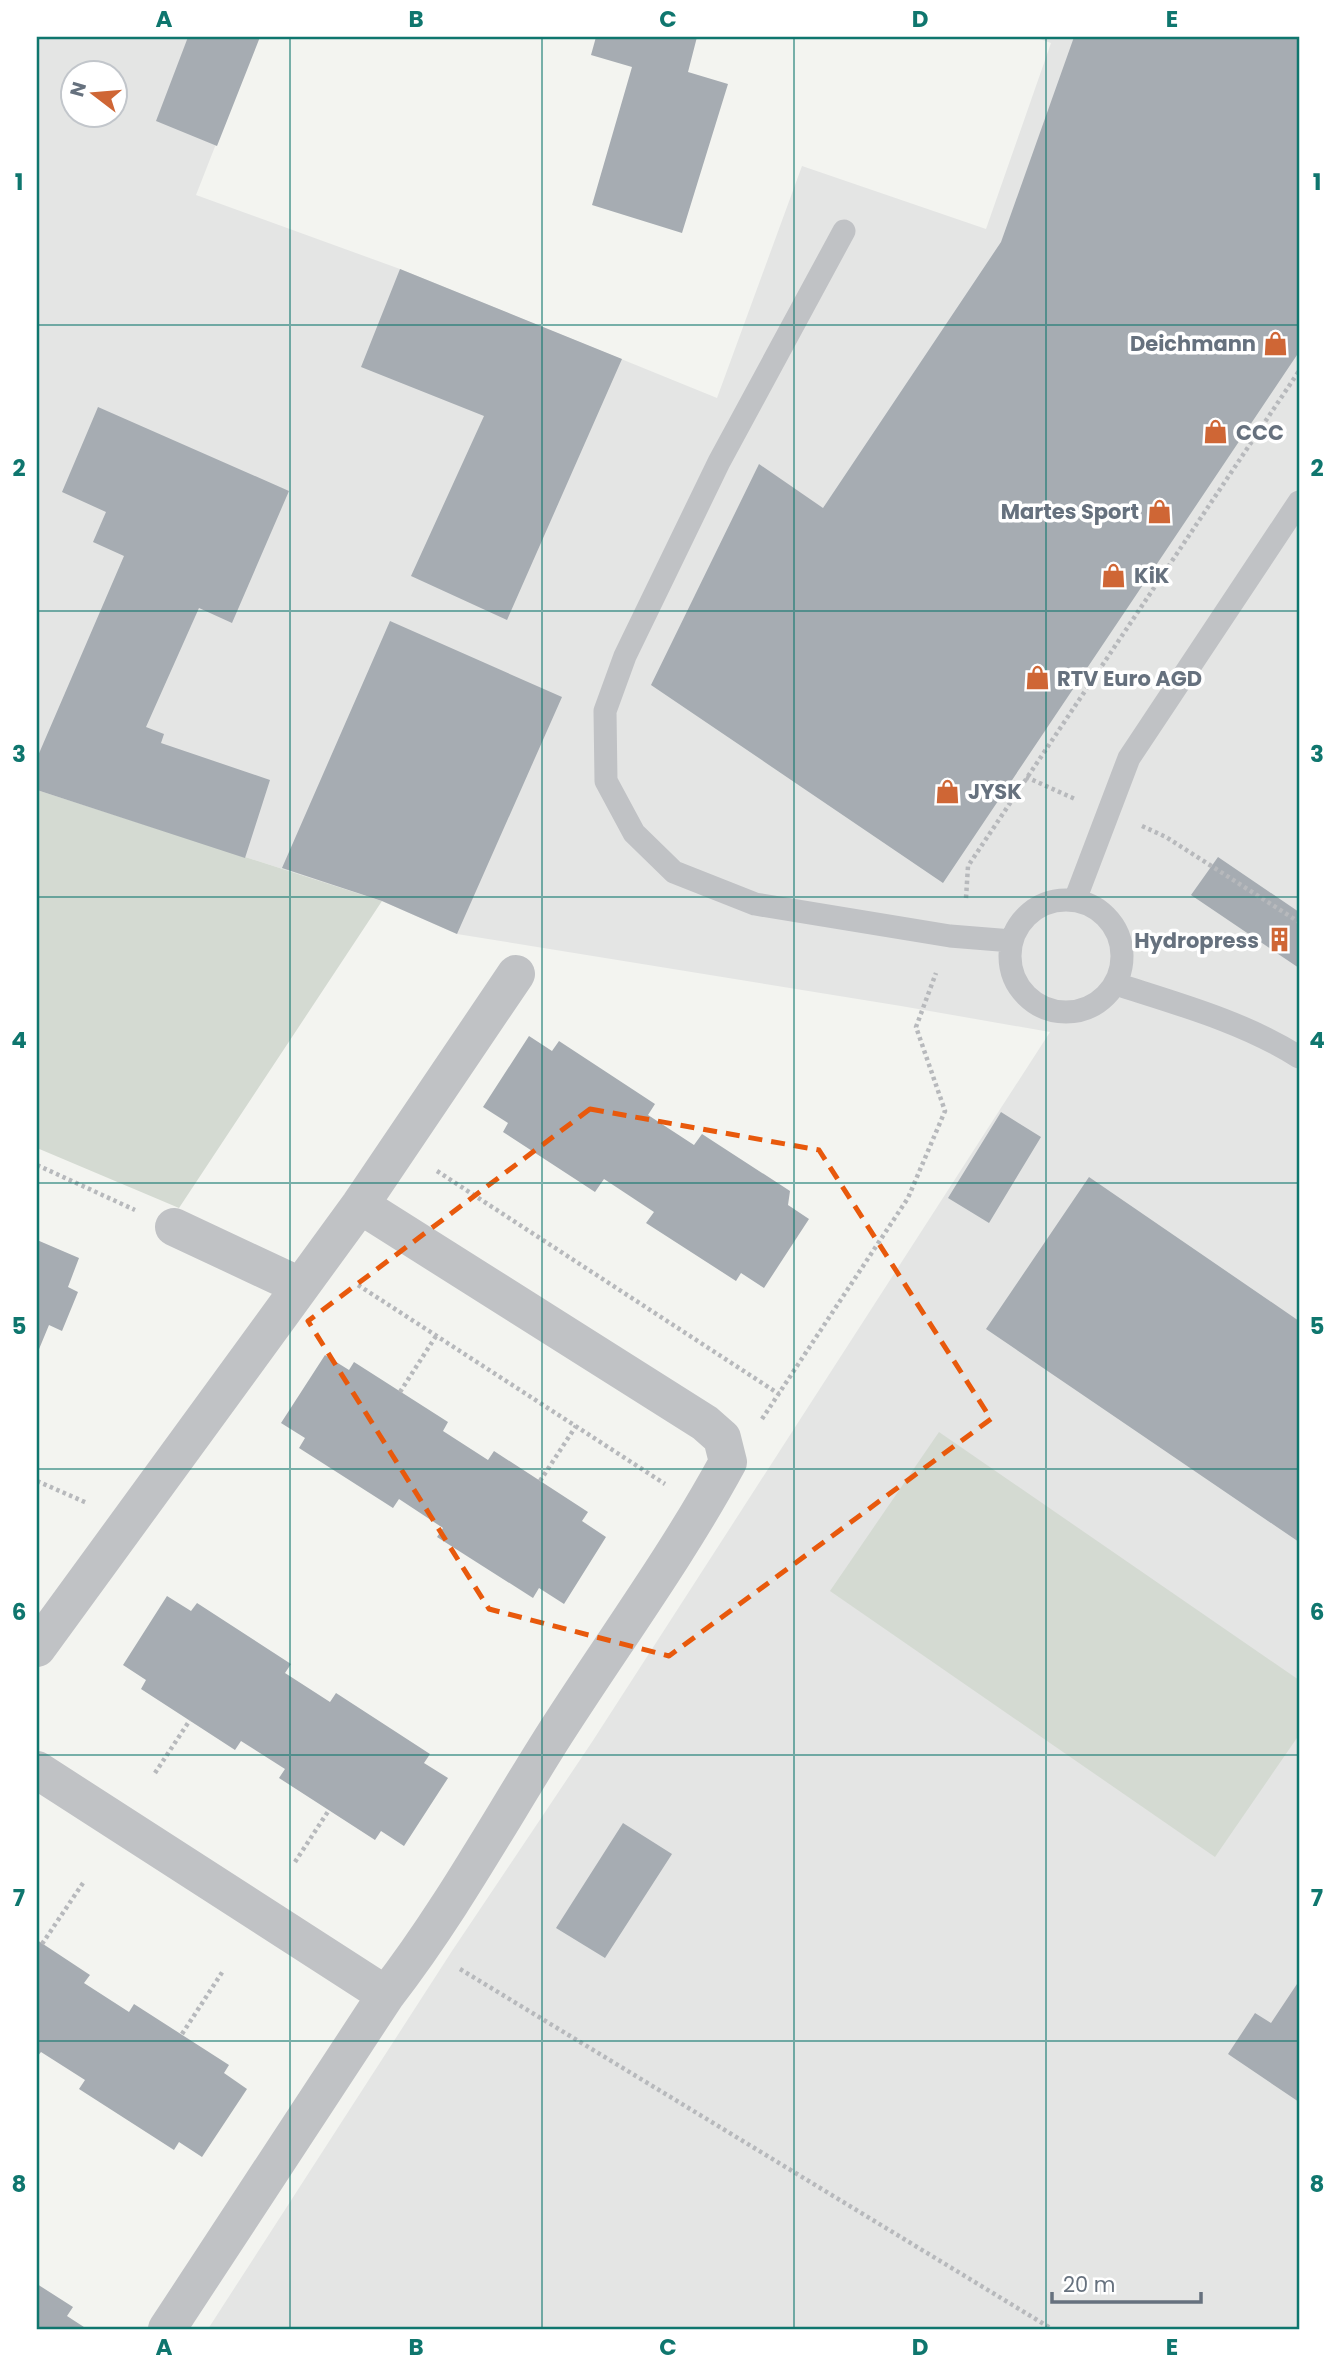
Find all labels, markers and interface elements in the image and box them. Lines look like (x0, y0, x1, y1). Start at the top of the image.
text: A (156, 3, 173, 35)
text: B (408, 3, 424, 35)
text: C (659, 3, 677, 35)
text: D (912, 3, 928, 35)
text: E (1166, 3, 1178, 35)
north arrow (60, 60, 130, 130)
text: N (63, 79, 93, 100)
text: 1 (15, 166, 23, 198)
text: 1 (1313, 166, 1321, 198)
place label: Deichmann (1130, 329, 1256, 358)
shop icon: Deichmann (1262, 329, 1290, 357)
shop icon: CCC (1202, 418, 1230, 446)
place label: CCC (1236, 418, 1284, 447)
text: 2 (12, 452, 26, 484)
text: 2 (1310, 452, 1324, 484)
place label: Martes Sport (1001, 497, 1139, 526)
shop icon: Martes Sport (1145, 497, 1173, 525)
shop icon: KiK (1100, 561, 1128, 589)
place label: KiK (1134, 561, 1170, 590)
shop icon: RTV Euro AGD (1023, 664, 1051, 692)
place label: RTV Euro AGD (1057, 664, 1202, 693)
text: 3 (12, 738, 26, 770)
text: 3 (1310, 738, 1324, 770)
shop icon: JYSK (934, 777, 962, 805)
place label: JYSK (968, 777, 1022, 806)
place label: Hydropress (1134, 926, 1259, 955)
building icon: Hydropress (1265, 926, 1293, 954)
text: 4 (11, 1024, 27, 1056)
text: 4 (1309, 1024, 1325, 1056)
text: 5 (12, 1310, 26, 1342)
text: 5 (1310, 1310, 1324, 1342)
text: 6 (12, 1596, 26, 1628)
text: 6 (1310, 1596, 1324, 1628)
text: 7 (13, 1882, 25, 1914)
text: 7 (1311, 1882, 1323, 1914)
text: 8 (12, 2168, 26, 2200)
text: 8 (1310, 2168, 1324, 2200)
scale bar (1052, 2261, 1201, 2305)
text: 20 m (1063, 2270, 1116, 2299)
text: A (156, 2331, 173, 2363)
text: B (408, 2331, 424, 2363)
text: C (659, 2331, 677, 2363)
text: D (912, 2331, 928, 2363)
text: E (1166, 2331, 1178, 2363)

